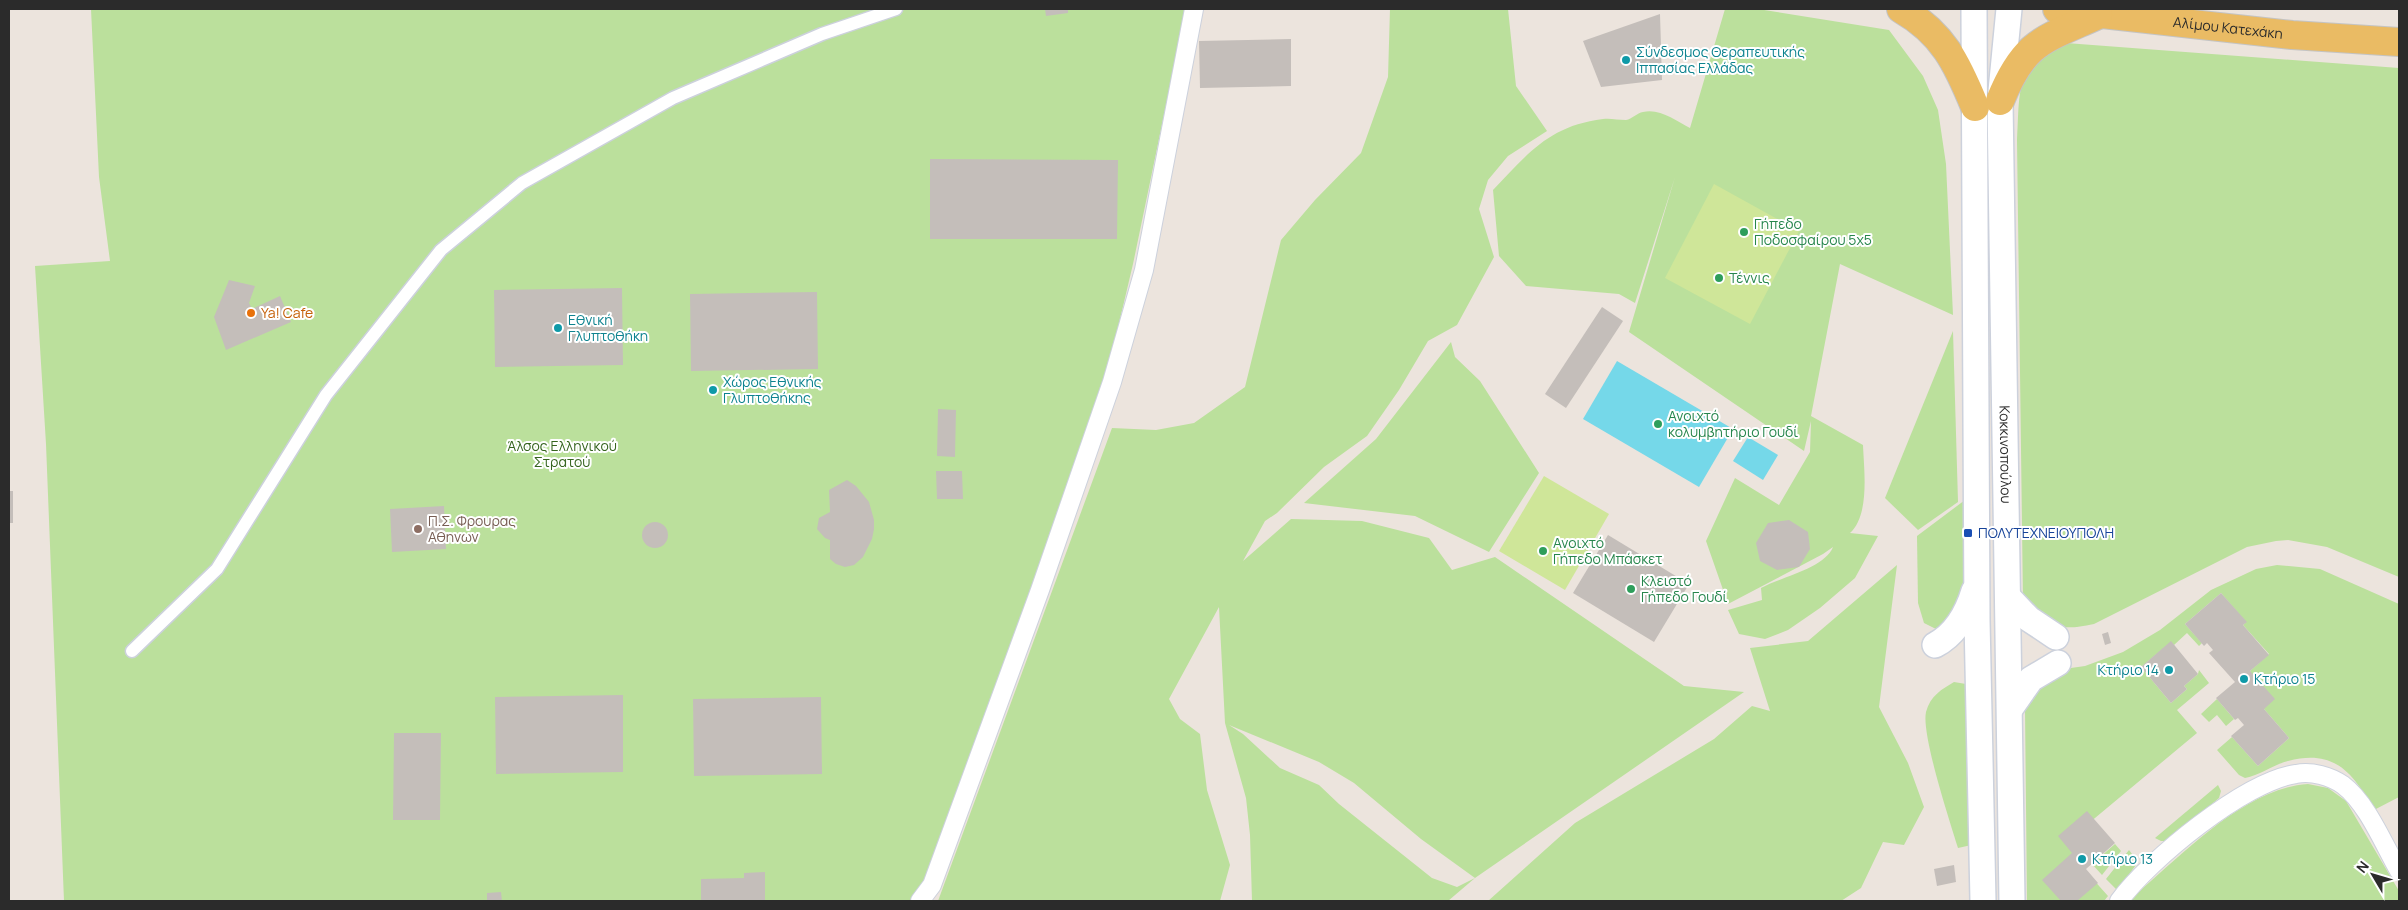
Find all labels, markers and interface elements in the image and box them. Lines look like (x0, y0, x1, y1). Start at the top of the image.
street label: Αλίμου Κατεχάκη (2172, 12, 2284, 43)
place label: Σύνδεσμος Θεραπευτικής Ιππασίας Ελλάδας (1636, 42, 1805, 77)
marker: Σύνδεσμος Θεραπευτικής Ιππασίας Ελλάδας (1620, 54, 1632, 66)
place label: Γήπεδο Ποδοσφαίρου 5χ5 (1754, 214, 1872, 249)
marker: Γήπεδο Ποδοσφαίρου 5χ5 (1738, 226, 1750, 238)
place label: Τέννις (1729, 268, 1770, 287)
marker: Τέννις (1713, 272, 1725, 284)
place label: Ya! Cafe (261, 303, 313, 322)
marker: Ya! Cafe (245, 307, 257, 319)
place label: Εθνική Γλυπτοθήκη (568, 310, 648, 345)
marker: Εθνική Γλυπτοθήκη (552, 322, 564, 334)
place label: Χώρος Εθνικής Γλυπτοθήκης (723, 372, 822, 407)
marker: Χώρος Εθνικής Γλυπτοθήκης (707, 384, 719, 396)
street label: Κοκκινοπούλου (1996, 405, 2016, 504)
place label: Ανοιχτό κολυμβητήριο Γουδί (1668, 406, 1798, 441)
marker: Ανοιχτό κολυμβητήριο Γουδί (1652, 418, 1664, 430)
park label: Άλσος Ελληνικού Στρατού (507, 436, 617, 471)
place label: Π.Σ. Φρουρας Αθηνων (428, 511, 516, 546)
marker: Π.Σ. Φρουρας Αθηνων (412, 523, 424, 535)
place label: ΠΟΛΥΤΕΧΝΕΙΟΥΠΟΛΗ (1978, 523, 2114, 542)
marker: ΠΟΛΥΤΕΧΝΕΙΟΥΠΟΛΗ (1962, 527, 1974, 539)
place label: Ανοιχτό Γήπεδο Μπάσκετ (1553, 533, 1662, 568)
marker: Ανοιχτό Γήπεδο Μπάσκετ (1537, 545, 1549, 557)
place label: Κλειστό Γήπεδο Γουδί (1641, 571, 1728, 606)
marker: Κλειστό Γήπεδο Γουδί (1625, 583, 1637, 595)
place label: Κτήριο 14 (2097, 660, 2159, 679)
marker: Κτήριο 14 (2163, 664, 2175, 676)
place label: Κτήριο 15 (2254, 669, 2315, 688)
marker: Κτήριο 15 (2238, 673, 2250, 685)
place label: Κτήριο 13 (2092, 849, 2153, 868)
north arrow (2348, 850, 2398, 900)
marker: Κτήριο 13 (2076, 853, 2088, 865)
text: N (2352, 857, 2373, 877)

